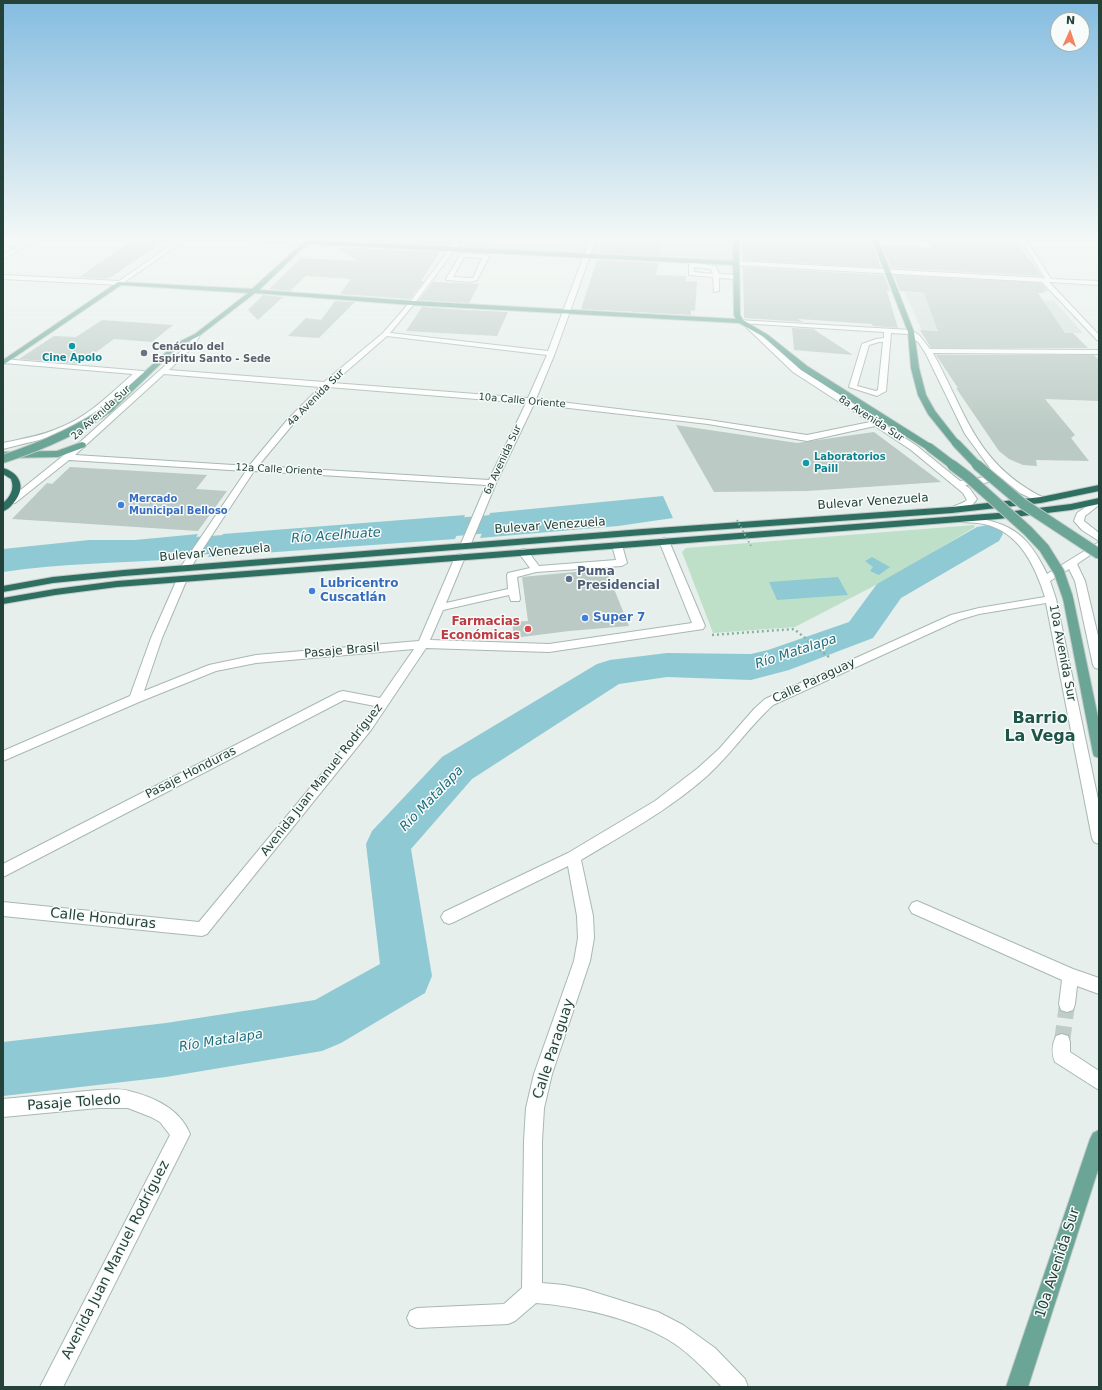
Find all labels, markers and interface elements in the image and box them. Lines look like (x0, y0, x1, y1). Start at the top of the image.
north arrow (1050, 12, 1090, 52)
text: N (1066, 14, 1076, 27)
marker: Cine Apolo (67, 341, 77, 351)
place label: Cenáculo del Espiritu Santo - Sede (152, 341, 271, 364)
marker: Cenáculo del Espiritu Santo - Sede (139, 348, 149, 358)
place label: Cine Apolo (42, 352, 102, 364)
street label: 4a Avenida Sur (285, 367, 347, 429)
street label: 2a Avenida Sur (69, 383, 133, 443)
street label: 10a Calle Oriente (478, 391, 566, 411)
street label: 8a Avenida Sur (836, 393, 906, 445)
street label: 6a Avenida Sur (482, 423, 524, 497)
place label: Laboratorios Paill (814, 451, 886, 474)
marker: Laboratorios Paill (801, 458, 811, 468)
street label: 12a Calle Oriente (235, 462, 323, 478)
street label: Bulevar Venezuela (817, 491, 929, 513)
place label: Mercado Municipal Belloso (129, 493, 228, 516)
marker: Mercado Municipal Belloso (116, 500, 126, 510)
street label: Bulevar Venezuela (494, 515, 606, 537)
water label: Río Acelhuate (291, 525, 381, 547)
street label: Bulevar Venezuela (159, 541, 271, 565)
place label: Puma Presidencial (577, 565, 660, 593)
marker: Puma Presidencial (564, 574, 574, 584)
place label: Lubricentro Cuscatlán (320, 577, 399, 605)
marker: Lubricentro Cuscatlán (307, 586, 317, 596)
street label: 10a Avenida Sur (1046, 603, 1078, 703)
place label: Super 7 (593, 611, 645, 625)
marker: Super 7 (580, 613, 590, 623)
place label: Farmacias Económicas (441, 615, 520, 643)
marker: Farmacias Económicas (523, 624, 533, 634)
water label: Río Matalapa (753, 631, 839, 673)
street label: Pasaje Brasil (304, 641, 380, 661)
street label: Calle Paraguay (770, 656, 858, 706)
street label: Avenida Juan Manuel Rodríguez (258, 701, 386, 859)
district label: Barrio La Vega (1004, 709, 1076, 747)
street label: Pasaje Honduras (143, 744, 239, 802)
water label: Río Matalapa (397, 763, 467, 835)
street label: Calle Honduras (49, 905, 157, 933)
street label: Calle Paraguay (530, 997, 578, 1101)
water label: Río Matalapa (178, 1027, 264, 1055)
street label: Pasaje Toledo (27, 1091, 121, 1115)
street label: Avenida Juan Manuel Rodríguez (58, 1158, 174, 1362)
street label: 10a Avenida Sur (1032, 1206, 1084, 1320)

